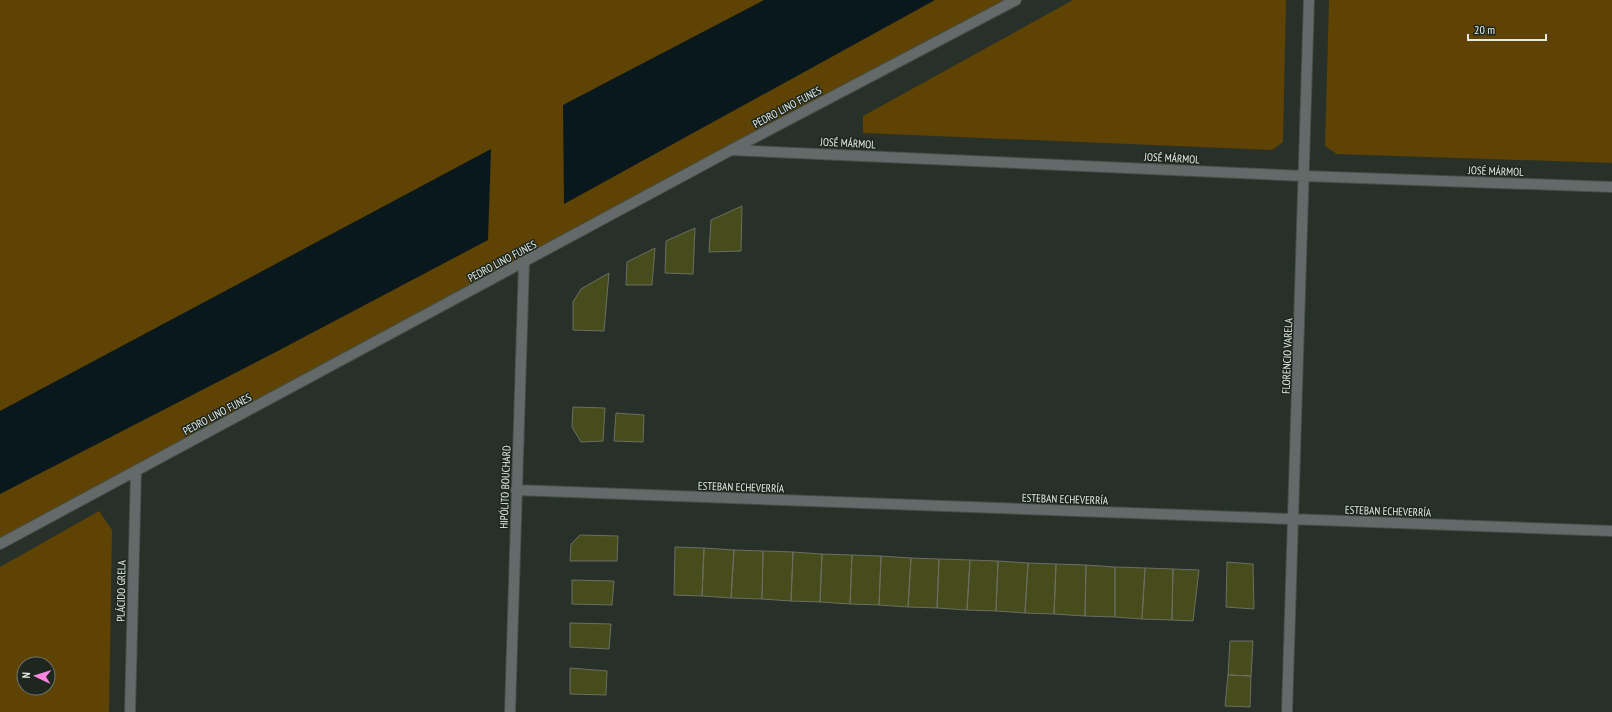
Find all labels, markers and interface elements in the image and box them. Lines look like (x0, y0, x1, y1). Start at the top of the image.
scale bar (1468, 16, 1546, 42)
text: 20 m (1474, 22, 1495, 37)
street label: PEDRO LINO FUNES (750, 83, 824, 131)
street label: JOSÉ MÁRMOL (819, 135, 877, 151)
street label: JOSÉ MÁRMOL (1143, 150, 1201, 166)
street label: JOSÉ MÁRMOL (1467, 163, 1524, 179)
street label: PEDRO LINO FUNES (465, 237, 539, 285)
street label: FLORENCIO VARELA (1279, 317, 1295, 394)
street label: PEDRO LINO FUNES (180, 390, 254, 438)
street label: HIPÓLITO BOUCHARD (497, 445, 513, 529)
street label: ESTEBAN ECHEVERRÍA (698, 478, 785, 496)
street label: ESTEBAN ECHEVERRÍA (1022, 490, 1109, 508)
street label: ESTEBAN ECHEVERRÍA (1345, 502, 1432, 520)
street label: PLÁCIDO GRELA (113, 559, 129, 622)
north arrow (16, 656, 56, 696)
text: N (19, 672, 33, 679)

